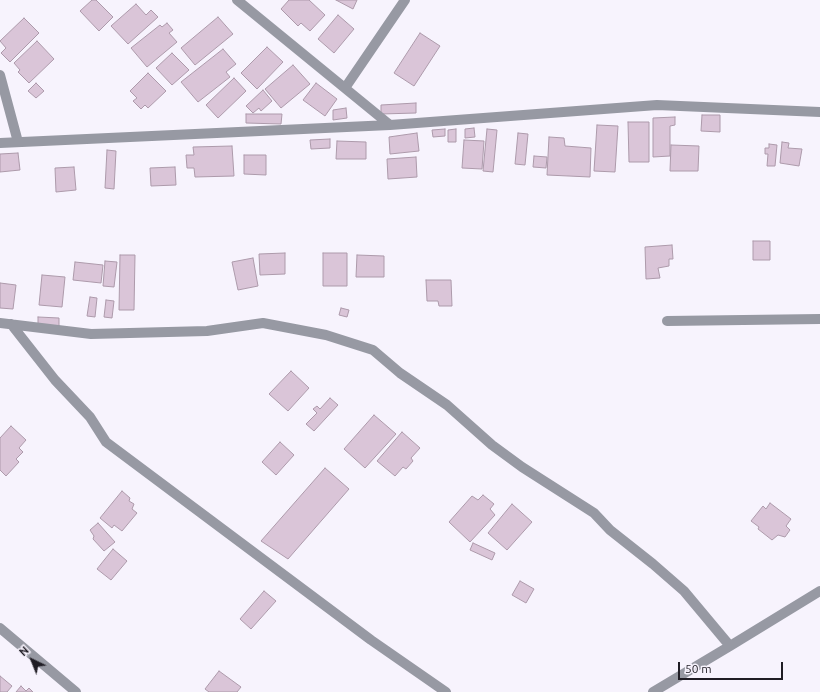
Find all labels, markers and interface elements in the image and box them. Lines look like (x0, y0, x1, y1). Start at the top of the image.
north arrow (12, 640, 52, 680)
text: N (17, 644, 31, 658)
scale bar (680, 654, 785, 680)
text: 50 m (685, 662, 712, 675)

